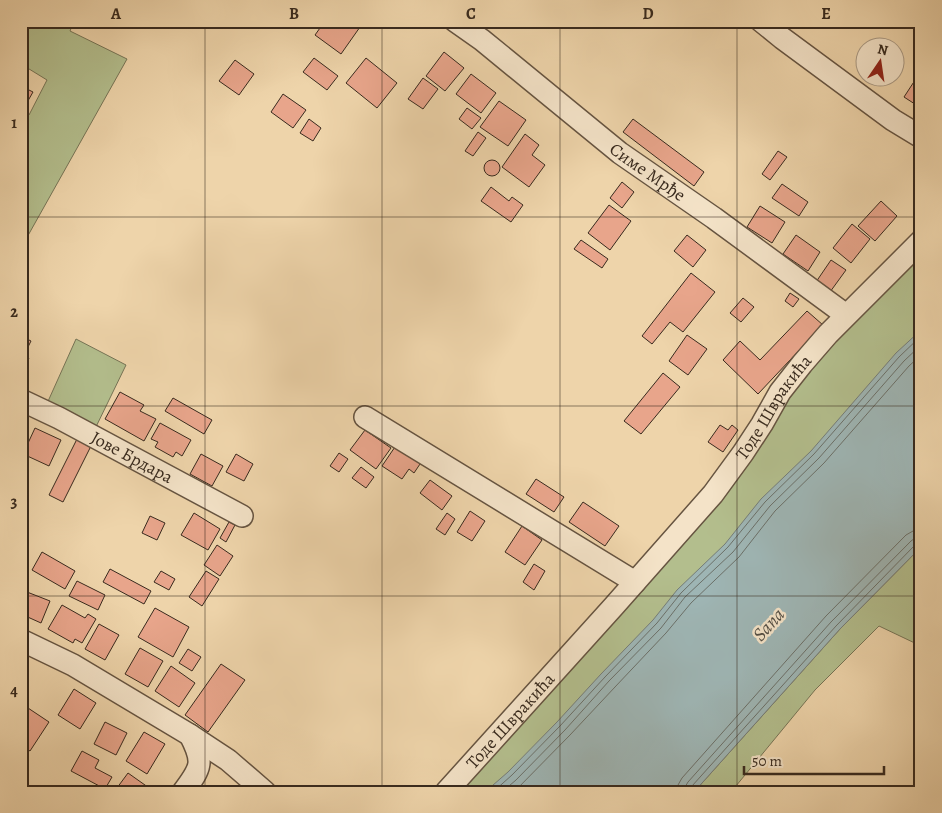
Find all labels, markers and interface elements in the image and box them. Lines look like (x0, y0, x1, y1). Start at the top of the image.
text: A (110, 3, 122, 25)
text: B (289, 3, 299, 25)
text: C (466, 3, 476, 25)
text: D (642, 3, 654, 25)
text: E (821, 3, 831, 25)
north arrow (854, 38, 904, 88)
text: N (876, 39, 890, 60)
text: 1 (11, 112, 17, 134)
street label: Симе Мрђе (604, 137, 691, 207)
text: 2 (10, 301, 18, 323)
street label: Тоде Швракића (730, 349, 817, 465)
street label: Јове Брдара (87, 425, 178, 489)
text: 3 (11, 491, 18, 513)
water label: Sana (747, 602, 791, 647)
street label: Тоде Швракића (461, 667, 561, 774)
text: 4 (10, 680, 18, 702)
scale bar (744, 743, 884, 775)
text: 50 m (752, 751, 782, 771)

